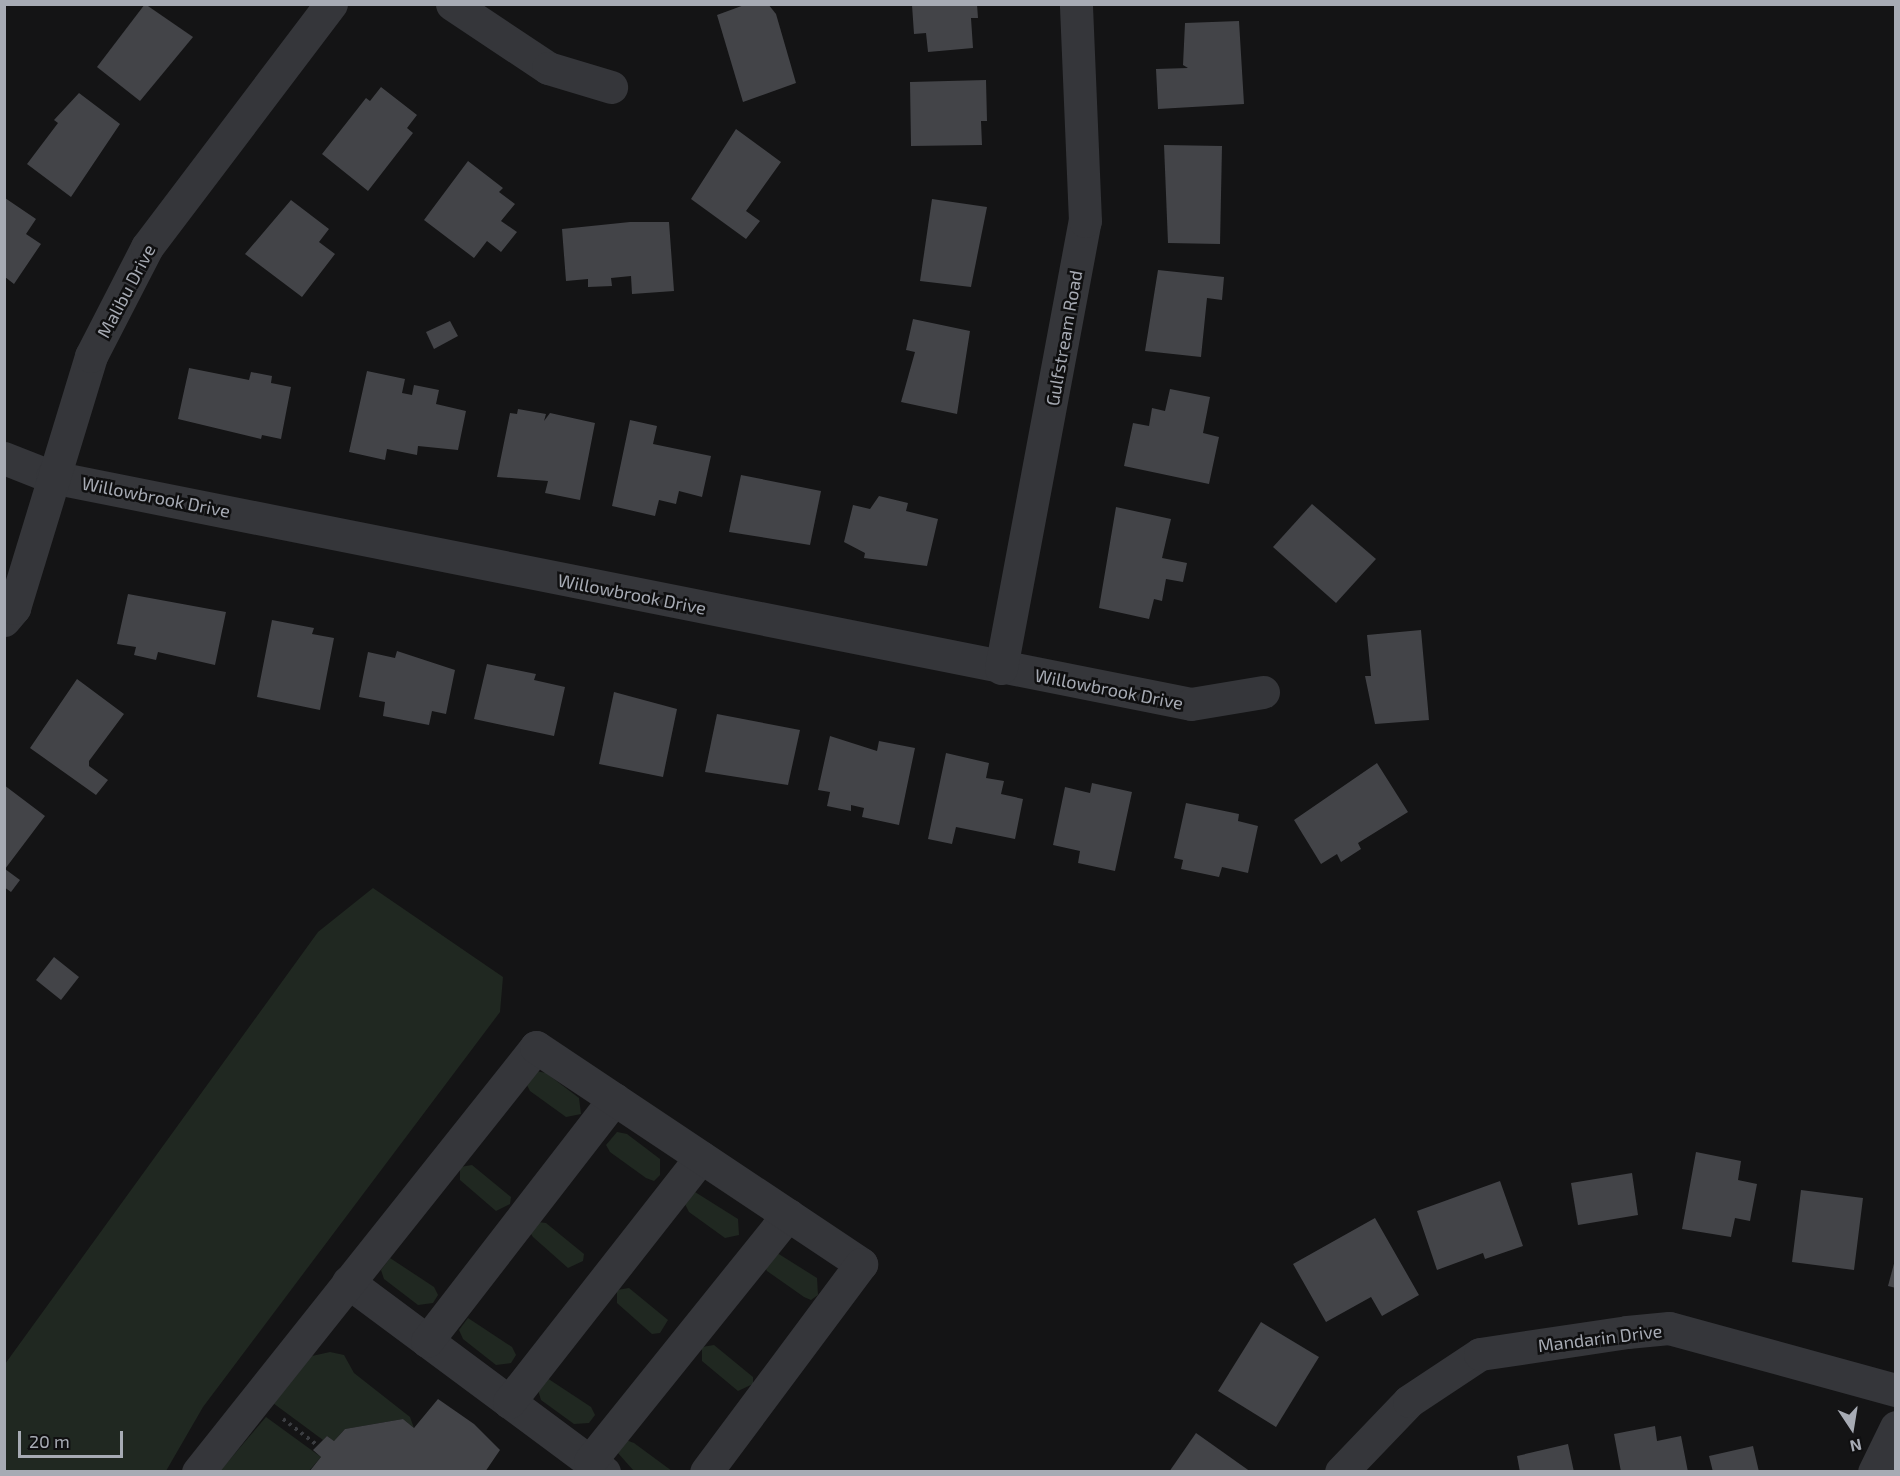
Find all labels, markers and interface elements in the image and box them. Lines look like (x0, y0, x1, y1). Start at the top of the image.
street label: Malibu Drive (92, 241, 160, 341)
street label: Gulfstream Road (1041, 268, 1087, 408)
street label: Willowbrook Drive (80, 472, 232, 522)
street label: Willowbrook Drive (556, 569, 708, 619)
street label: Willowbrook Drive (1033, 664, 1185, 714)
street label: Mandarin Drive (1537, 1320, 1663, 1356)
north arrow (1822, 1398, 1882, 1458)
scale bar (21, 1419, 126, 1457)
text: 20 m (29, 1430, 70, 1452)
text: N (1848, 1436, 1863, 1457)

